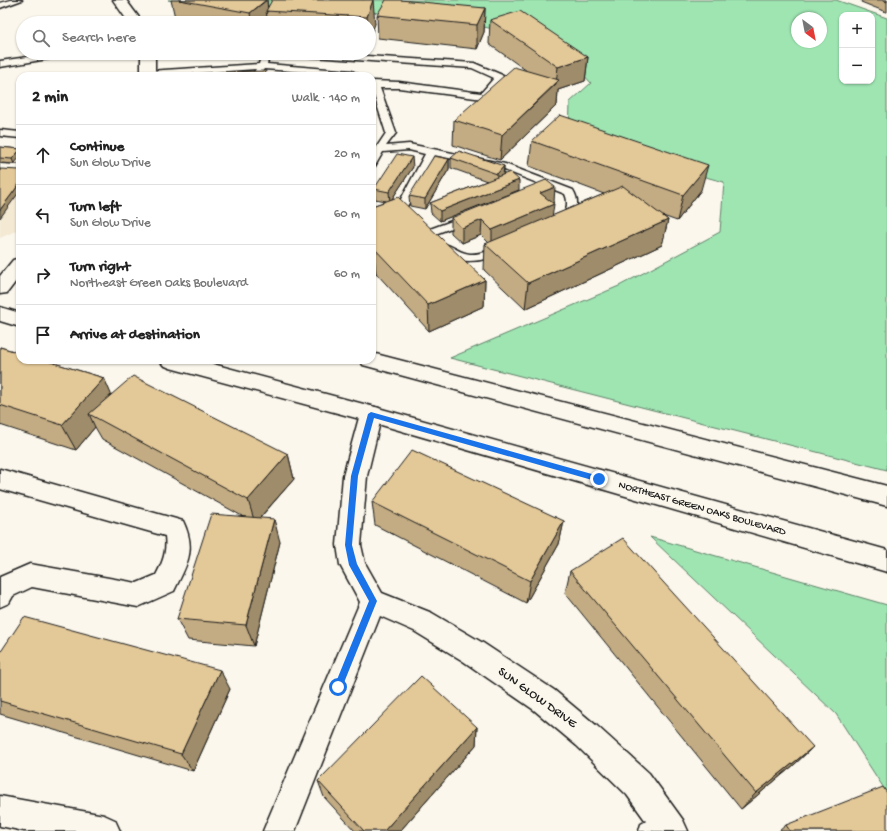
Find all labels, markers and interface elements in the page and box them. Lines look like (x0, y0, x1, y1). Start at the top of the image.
north arrow (791, 12, 827, 48)
map controls (839, 12, 875, 84)
button: + (839, 12, 875, 48)
search box (16, 16, 376, 60)
icon: search (30, 27, 52, 49)
text: Search here (62, 29, 136, 47)
button: − (839, 48, 875, 84)
text: 2 min (32, 88, 68, 108)
text: Walk · 140 m (292, 91, 360, 106)
text: Continue (70, 138, 124, 156)
icon: ahead (32, 144, 54, 166)
text: 20 m (334, 147, 360, 162)
text: Sun Glow Drive (70, 156, 151, 171)
text: Turn left (70, 198, 121, 216)
icon: left (32, 204, 54, 226)
text: 60 m (334, 207, 360, 222)
text: Sun Glow Drive (70, 216, 151, 231)
text: Turn right (70, 258, 130, 276)
icon: right (32, 264, 54, 286)
text: 60 m (334, 267, 360, 282)
text: Northeast Green Oaks Boulevard (70, 276, 248, 291)
icon: arrive (32, 324, 54, 346)
text: Arrive at destination (70, 326, 200, 344)
route end (590, 470, 608, 488)
street label: NORTHEAST GREEN OAKS BOULEVARD (617, 479, 788, 539)
street label: SUN GLOW DRIVE (495, 664, 580, 732)
route start (329, 678, 347, 696)

